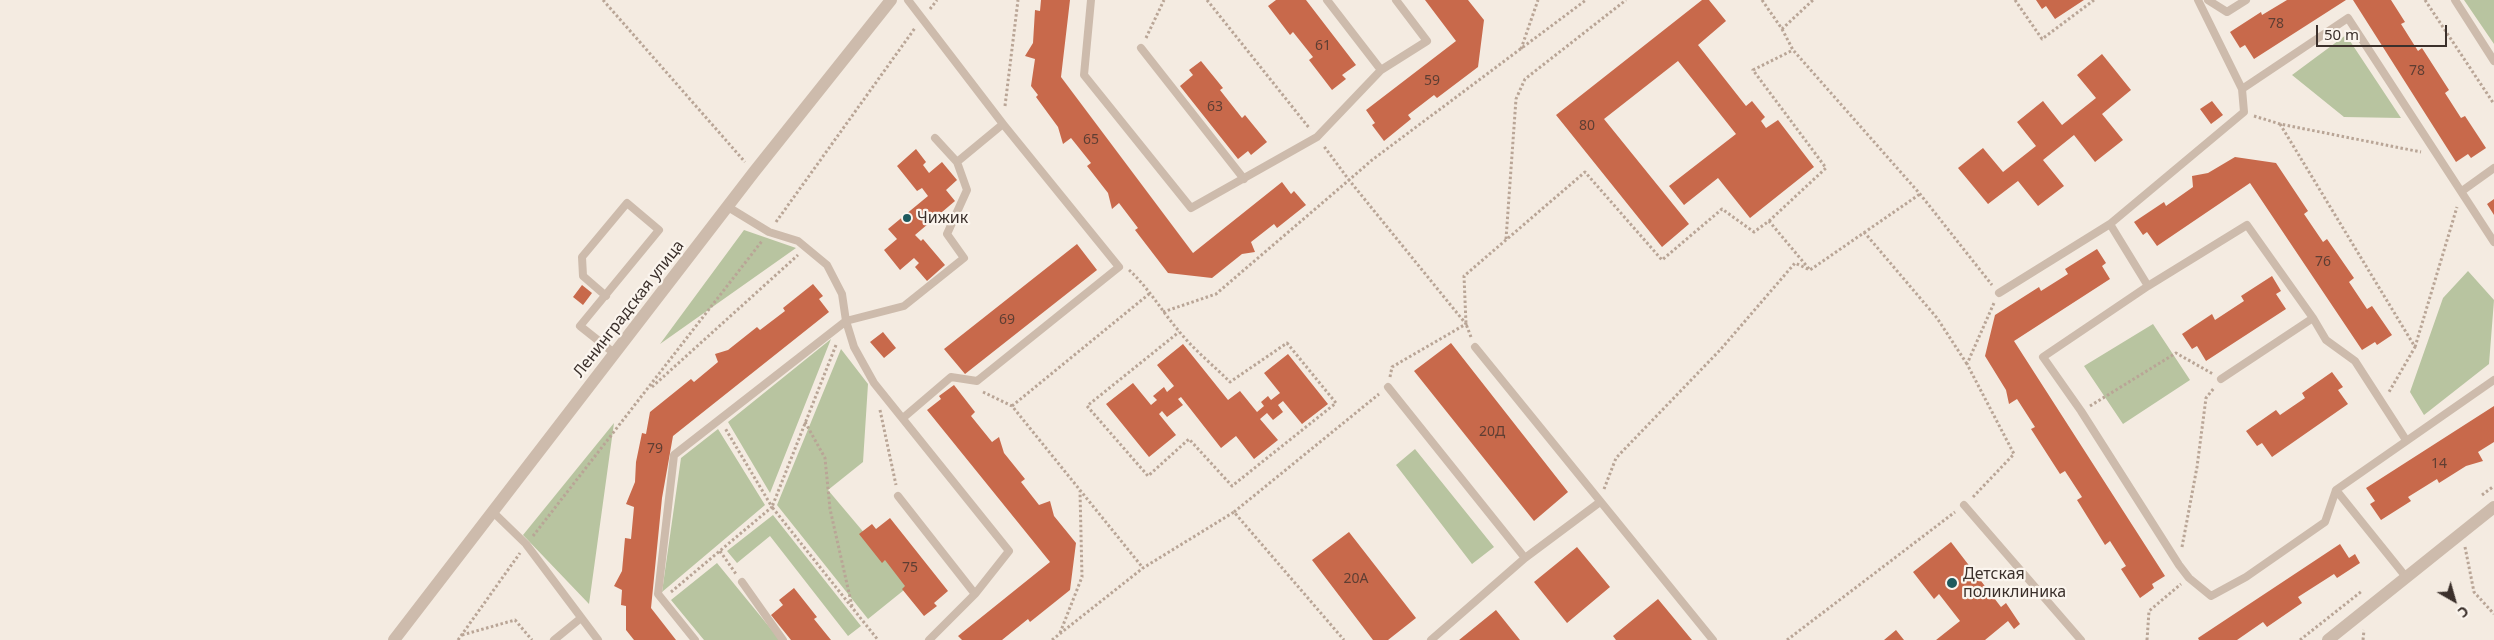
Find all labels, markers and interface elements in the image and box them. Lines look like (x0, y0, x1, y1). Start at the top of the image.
scale bar (2319, 15, 2450, 47)
house number: 78 (2268, 16, 2284, 32)
text: 50 m (2324, 24, 2359, 44)
house number: 61 (1315, 38, 1331, 54)
house number: 78 (2409, 63, 2425, 79)
house number: 59 (1424, 73, 1440, 89)
house number: 63 (1207, 99, 1223, 115)
house number: 80 (1579, 118, 1595, 134)
house number: 65 (1083, 132, 1099, 148)
place label: Чижик (917, 208, 968, 228)
marker: Чижик (901, 212, 913, 224)
street label: Ленинградская улица (570, 237, 688, 381)
house number: 76 (2315, 254, 2331, 270)
house number: 69 (999, 312, 1015, 328)
house number: 20Д (1479, 424, 1505, 440)
house number: 79 (647, 441, 663, 457)
house number: 14 (2431, 456, 2447, 472)
house number: 75 (902, 560, 918, 576)
place label: Детская поликлиника (1963, 564, 2066, 602)
house number: 20А (1344, 571, 1368, 587)
north arrow (2429, 575, 2479, 625)
marker: Детская поликлиника (1945, 576, 1959, 590)
text: С (2454, 602, 2473, 622)

